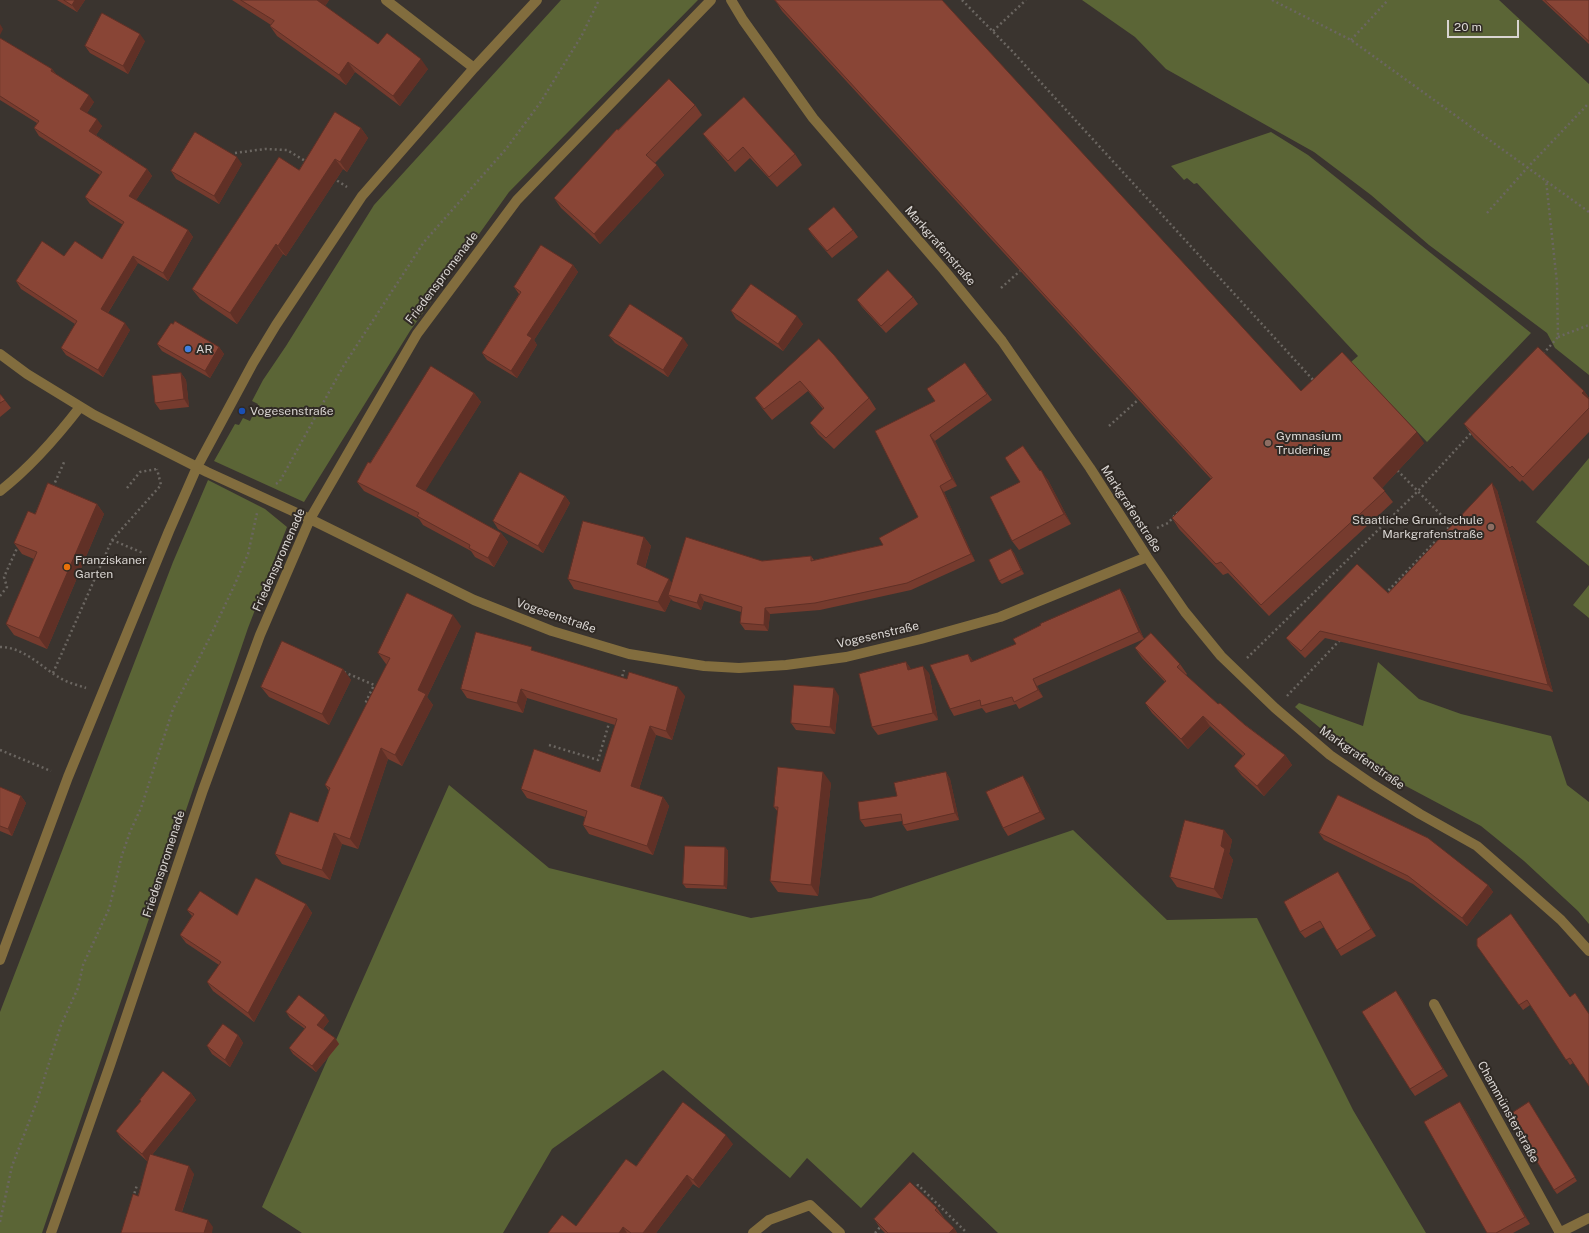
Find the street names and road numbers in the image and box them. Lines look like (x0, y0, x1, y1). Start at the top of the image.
street label: Markgrafenstraße (902, 203, 978, 289)
street label: Friedenspromenade (403, 229, 481, 327)
street label: Markgrafenstraße (1098, 463, 1164, 555)
street label: Friedenspromenade (250, 506, 308, 614)
street label: Vogesenstraße (514, 596, 598, 636)
street label: Vogesenstraße (836, 619, 920, 651)
street label: Markgrafenstraße (1317, 723, 1407, 793)
street label: Friedenspromenade (140, 809, 188, 919)
street label: Chammünsterstraße (1474, 1059, 1542, 1165)

